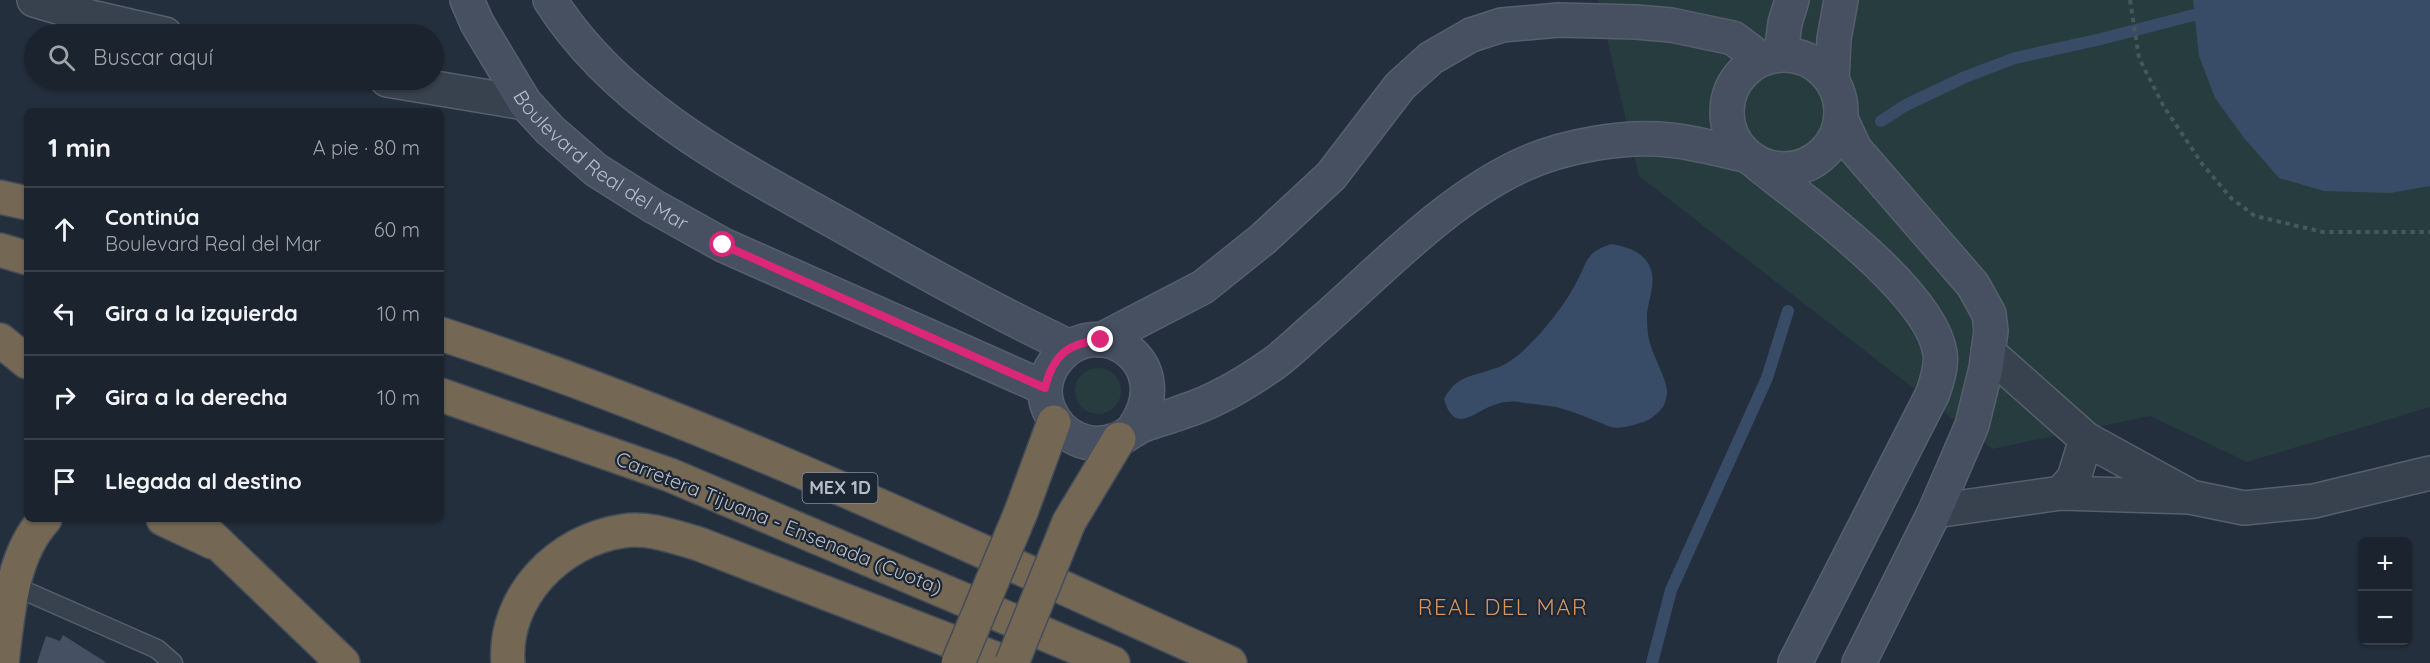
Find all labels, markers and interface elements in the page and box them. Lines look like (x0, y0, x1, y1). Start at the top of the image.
search box (24, 24, 444, 90)
icon: search (45, 41, 78, 74)
text: Buscar aquí (93, 43, 213, 71)
street label: Boulevard Real del Mar (508, 86, 693, 235)
text: 1 min (48, 131, 111, 164)
text: A pie · 80 m (313, 135, 420, 160)
text: Continúa (105, 203, 200, 231)
icon: ahead (48, 213, 81, 246)
text: 60 m (374, 217, 420, 242)
text: Boulevard Real del Mar (105, 231, 321, 256)
route start (709, 231, 735, 257)
icon: left (48, 297, 81, 330)
text: Gira a la izquierda (105, 299, 298, 327)
text: 10 m (377, 301, 420, 326)
route end (1087, 326, 1113, 352)
icon: right (48, 381, 81, 414)
text: Gira a la derecha (105, 383, 288, 411)
text: 10 m (377, 385, 420, 410)
street label: Carretera Tijuana - Ensenada (Cuota) (612, 445, 946, 600)
icon: arrive (48, 465, 81, 498)
text: Llegada al destino (105, 467, 302, 495)
road number: MEX 1D (802, 473, 878, 503)
map controls (2358, 537, 2412, 645)
button: + (2358, 537, 2412, 591)
button: − (2358, 591, 2412, 645)
district label: REAL DEL MAR (1418, 593, 1588, 621)

